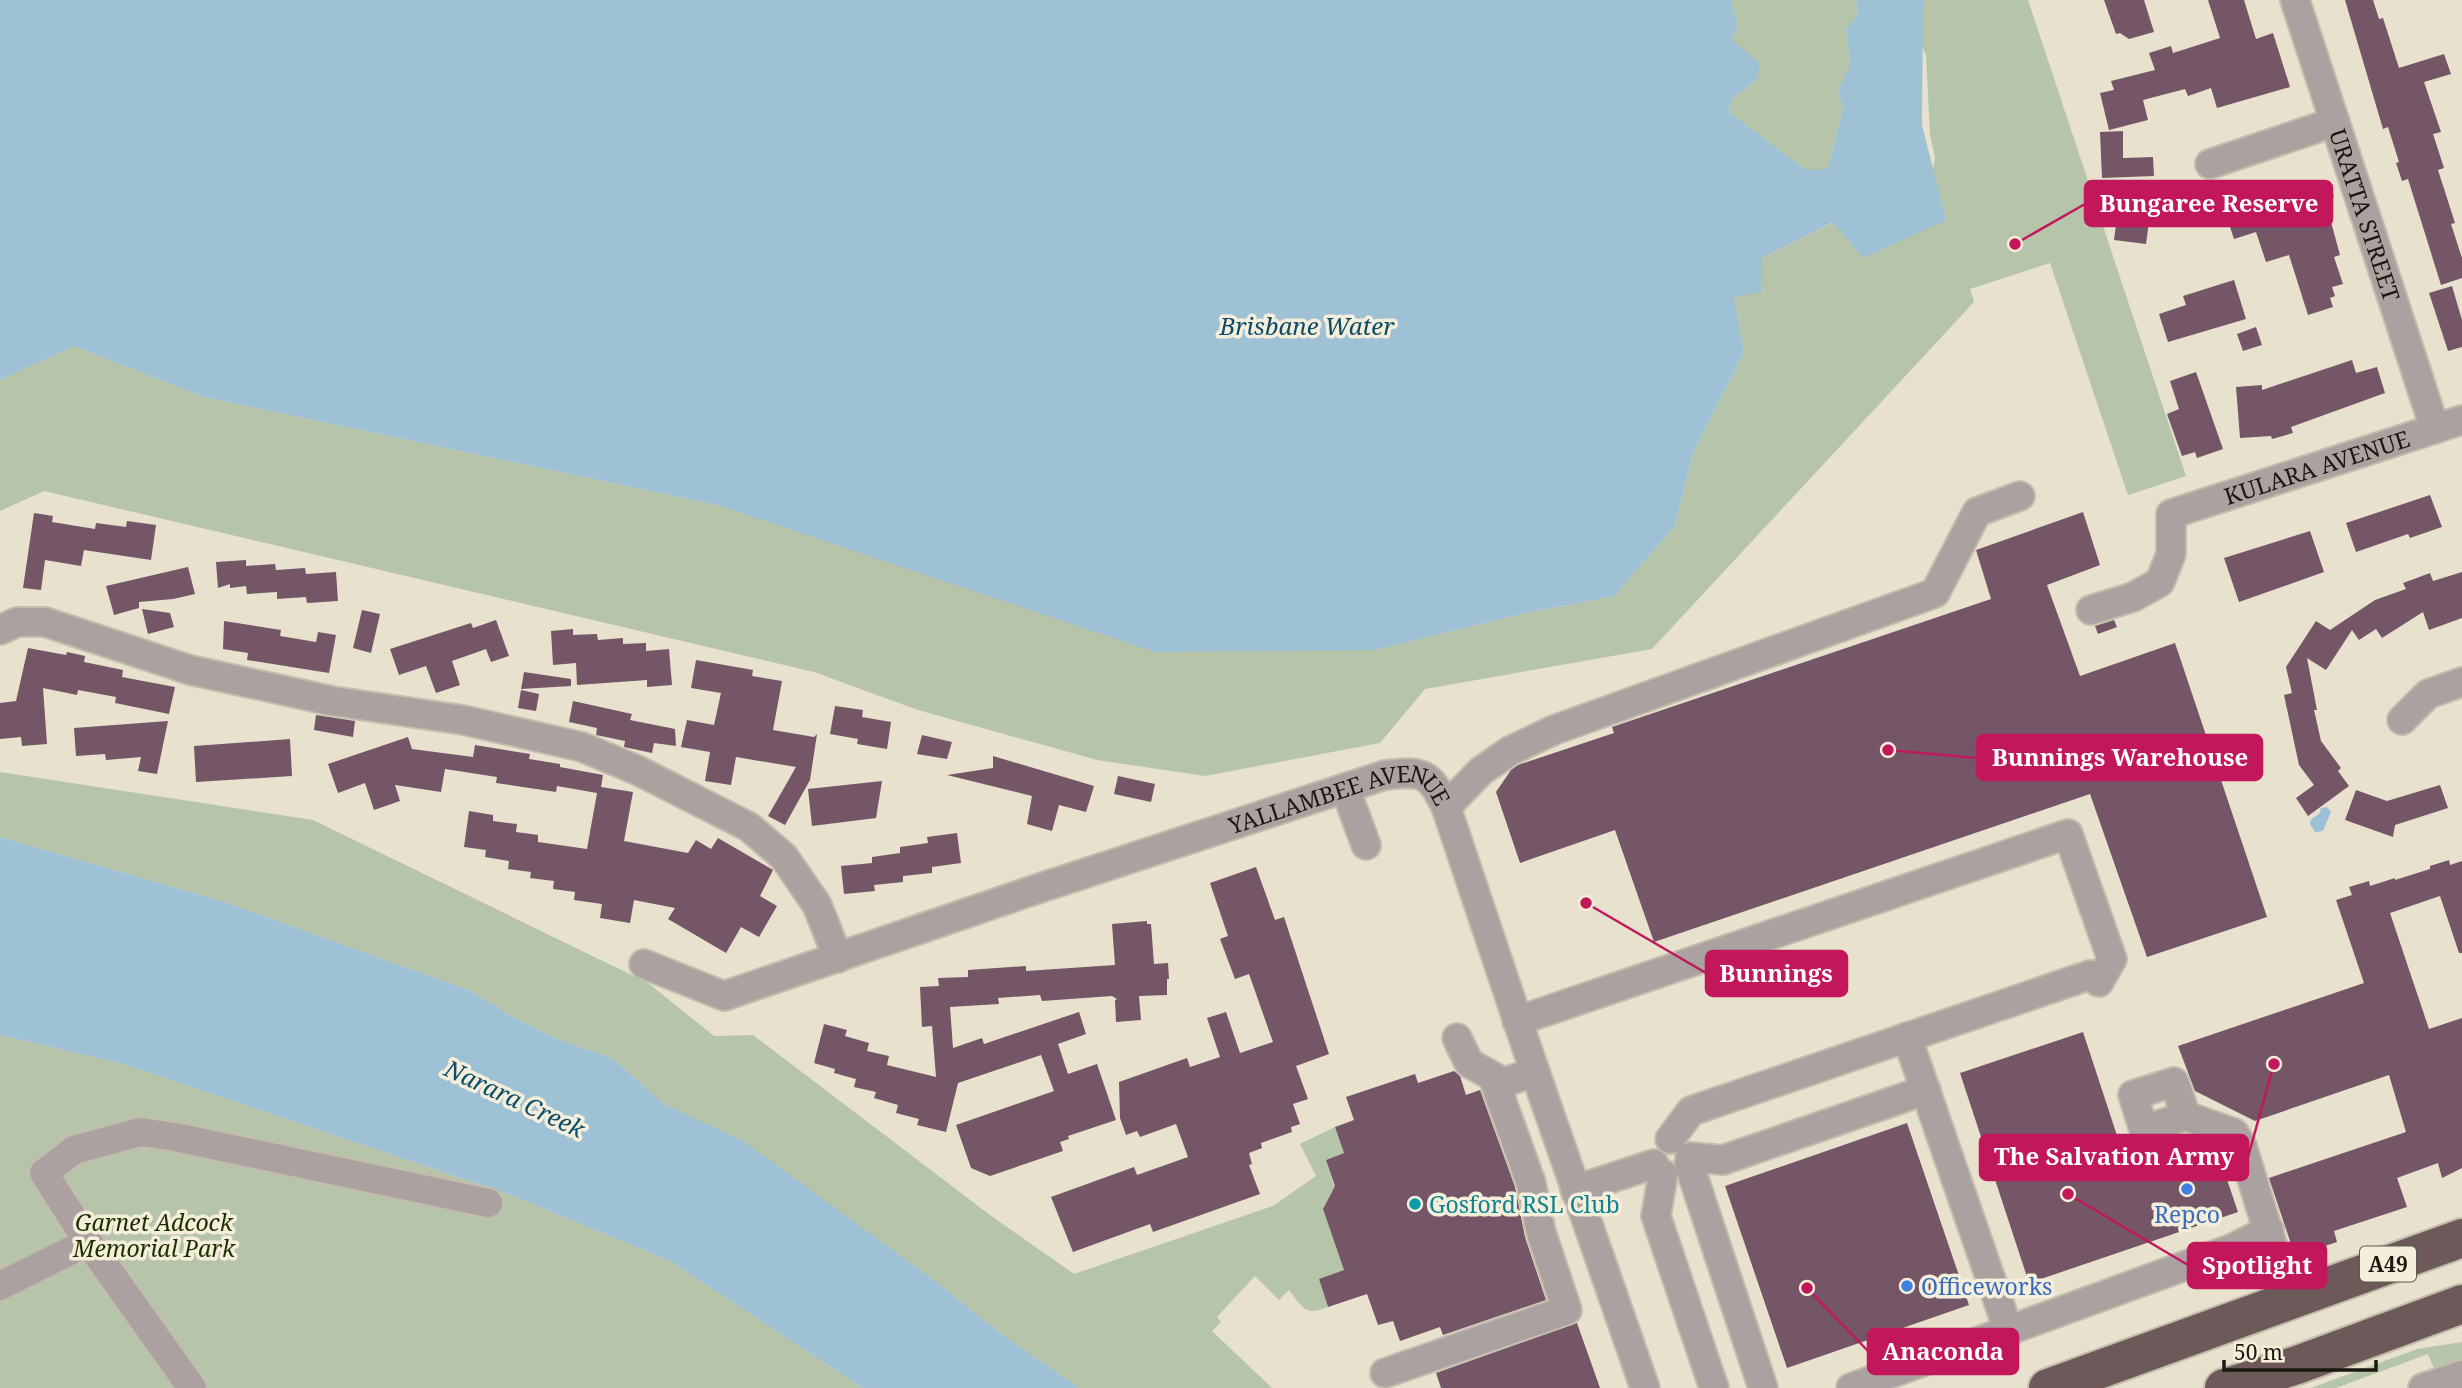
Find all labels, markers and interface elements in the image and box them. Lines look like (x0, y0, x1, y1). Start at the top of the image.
street label: URATTA STREET (2322, 125, 2408, 305)
callout: Bungaree Reserve (2085, 181, 2332, 226)
text: Bungaree Reserve (2099, 186, 2319, 219)
water label: Brisbane Water (1219, 309, 1395, 342)
street label: KULARA AVENUE (2220, 422, 2413, 512)
callout: Bunnings Warehouse (1977, 735, 2262, 780)
text: Bunnings Warehouse (1992, 740, 2248, 773)
street label: YALLAMBEE AVENUE (1223, 757, 1459, 842)
callout: Bunnings (1706, 951, 1847, 996)
text: Bunnings (1719, 956, 1833, 989)
water label: Narara Creek (439, 1051, 592, 1145)
callout: The Salvation Army (1980, 1135, 2248, 1180)
text: The Salvation Army (1994, 1139, 2234, 1172)
marker: Repco (2179, 1181, 2195, 1197)
place label: Gosford RSL Club (1429, 1188, 1620, 1220)
marker: Gosford RSL Club (1407, 1196, 1423, 1212)
place label: Repco (2154, 1198, 2220, 1230)
park label: Garnet Adcock Memorial Park (72, 1206, 236, 1264)
callout: Spotlight (2188, 1243, 2326, 1288)
road number: A49 (2360, 1246, 2416, 1282)
text: Spotlight (2202, 1248, 2312, 1281)
place label: Officeworks (1921, 1270, 2053, 1302)
marker: Officeworks (1899, 1278, 1915, 1294)
scale bar (2224, 1328, 2376, 1372)
callout: Anaconda (1868, 1329, 2018, 1374)
text: Anaconda (1882, 1334, 2004, 1367)
text: 50 m (2234, 1338, 2283, 1366)

